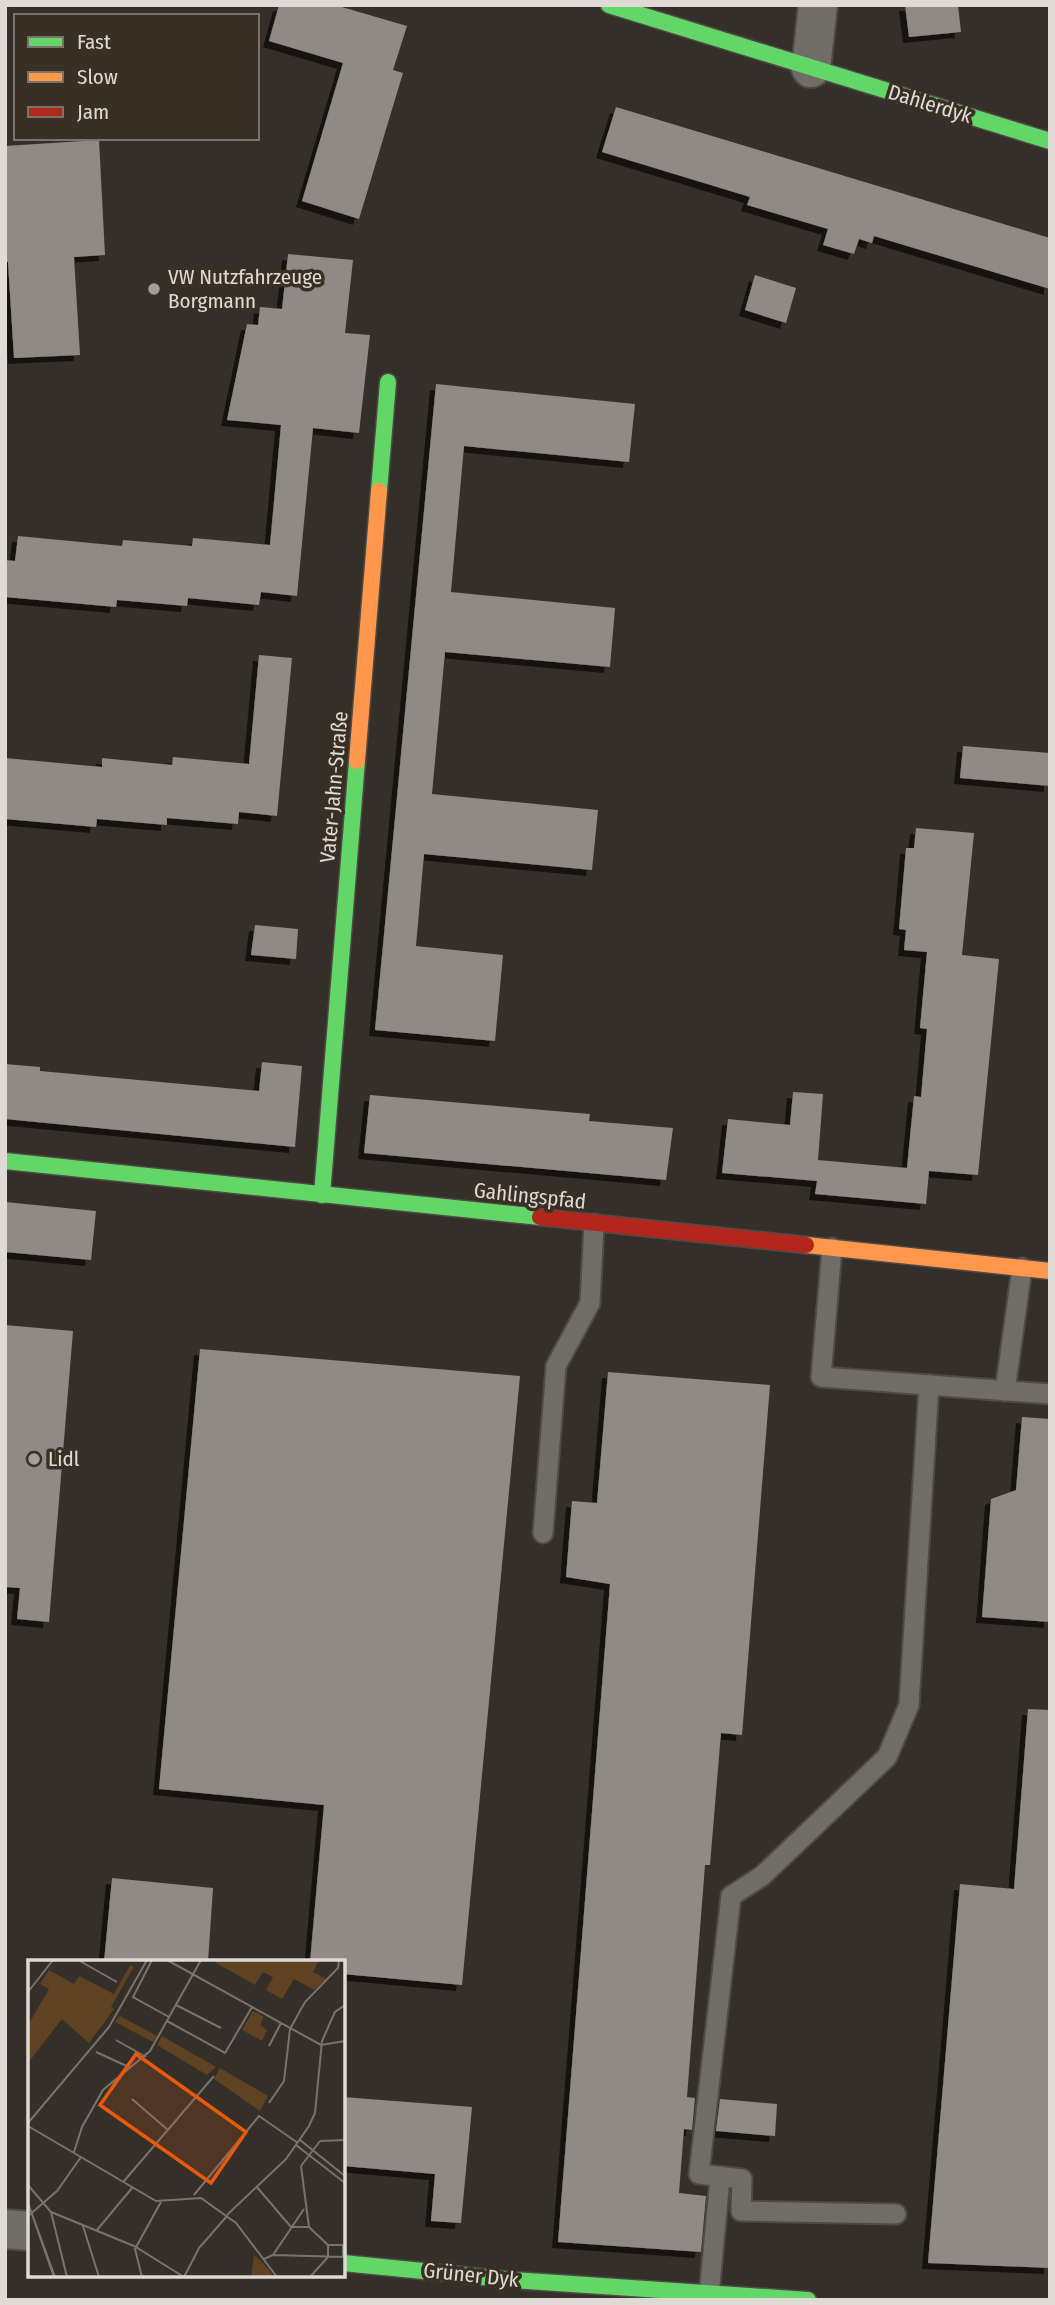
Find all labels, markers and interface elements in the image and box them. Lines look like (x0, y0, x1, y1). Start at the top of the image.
legend (14, 14, 259, 140)
text: Fast (77, 29, 111, 55)
text: Slow (77, 64, 118, 90)
street label: Dahlerdyk (885, 79, 975, 129)
text: Jam (77, 99, 109, 125)
place label: VW Nutzfahrzeuge Borgmann (168, 264, 322, 314)
marker: VW Nutzfahrzeuge Borgmann (146, 281, 162, 297)
street label: Vater-Jahn-Straße (314, 710, 354, 864)
street label: Gahlingspfad (473, 1177, 587, 1215)
place label: Lidl (48, 1446, 80, 1472)
marker: Lidl (26, 1451, 42, 1467)
inset map (28, 1960, 345, 2277)
street label: Grüner Dyk (422, 2257, 520, 2293)

